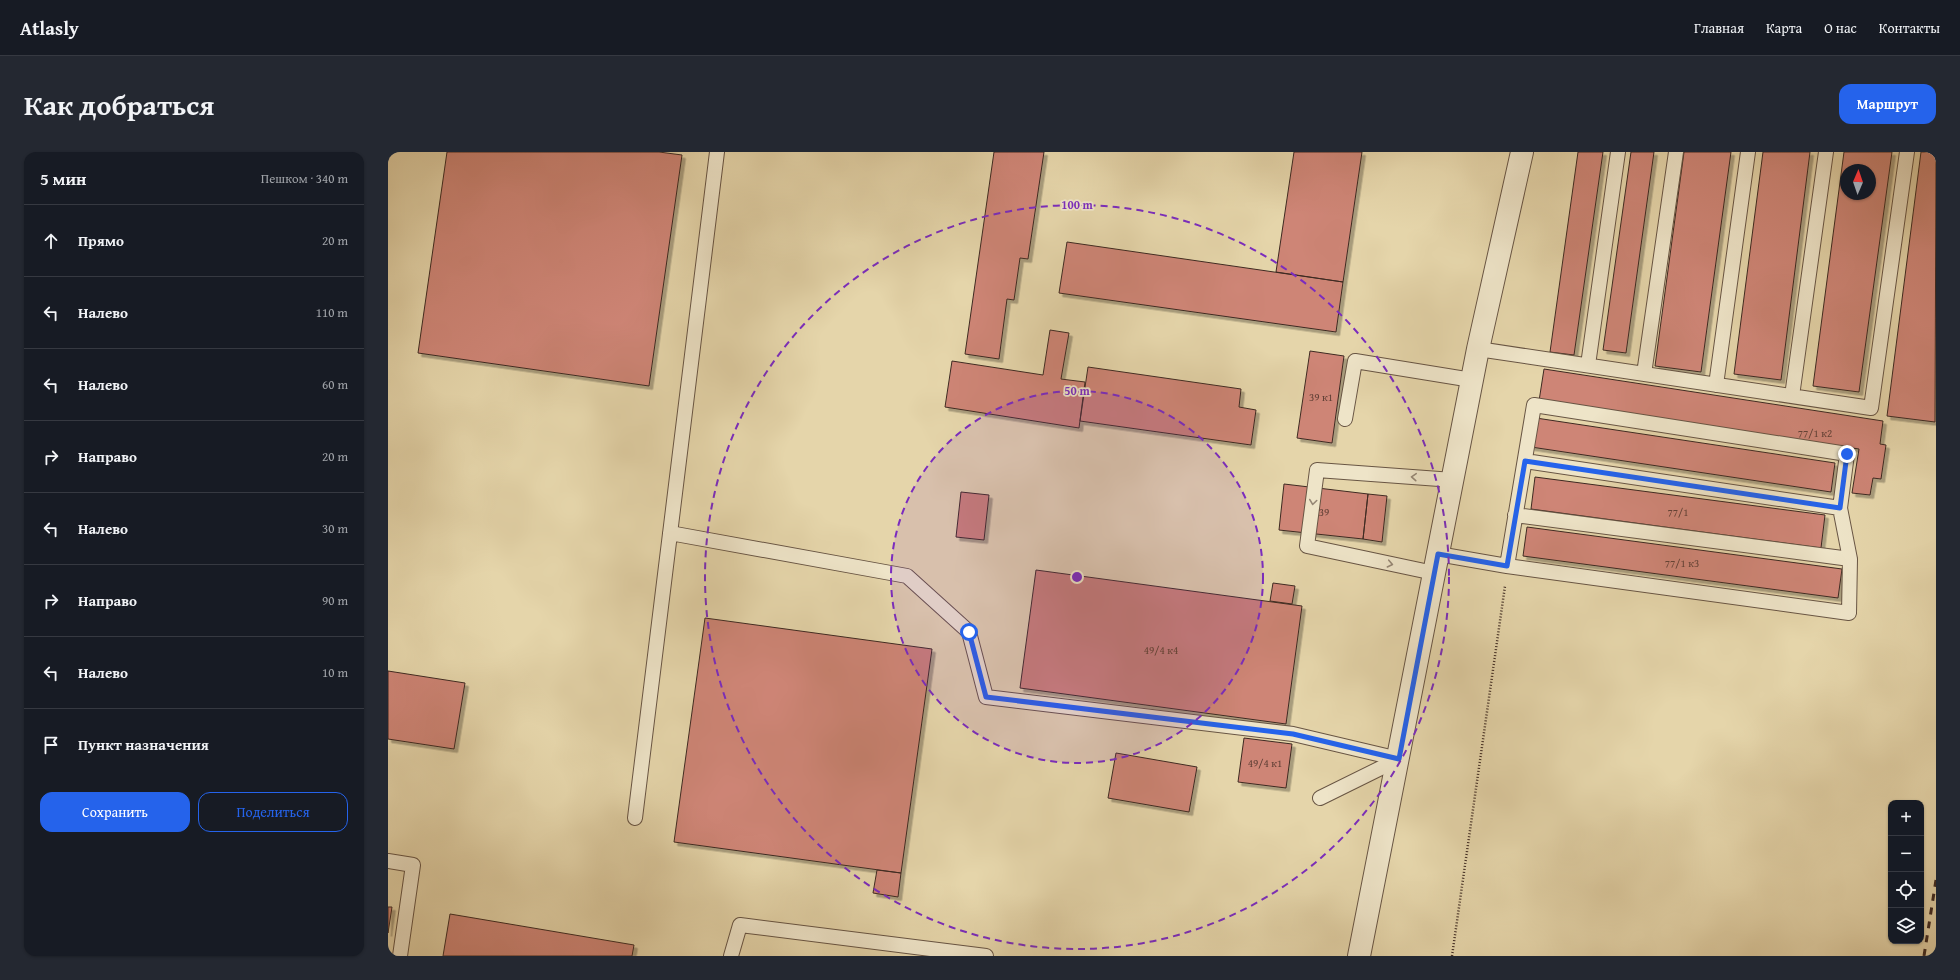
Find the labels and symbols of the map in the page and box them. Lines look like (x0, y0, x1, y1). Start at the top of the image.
north arrow (1840, 164, 1876, 200)
text: 100 m (1061, 196, 1094, 213)
text: 50 m (1064, 382, 1090, 399)
house number: 39 к1 (1309, 389, 1333, 405)
house number: 77/1 к2 (1798, 425, 1832, 441)
route end (1838, 445, 1856, 463)
one-way arrow (1411, 473, 1417, 482)
one-way arrow (1309, 499, 1318, 505)
house number: 39 (1319, 504, 1329, 520)
house number: 77/1 (1667, 504, 1689, 520)
house number: 77/1 к3 (1665, 555, 1699, 571)
one-way arrow (1387, 559, 1393, 567)
centre of rings (1070, 570, 1084, 584)
route start (960, 623, 978, 641)
house number: 49/4 к4 (1144, 642, 1178, 658)
house number: 49/4 к1 (1248, 755, 1282, 771)

